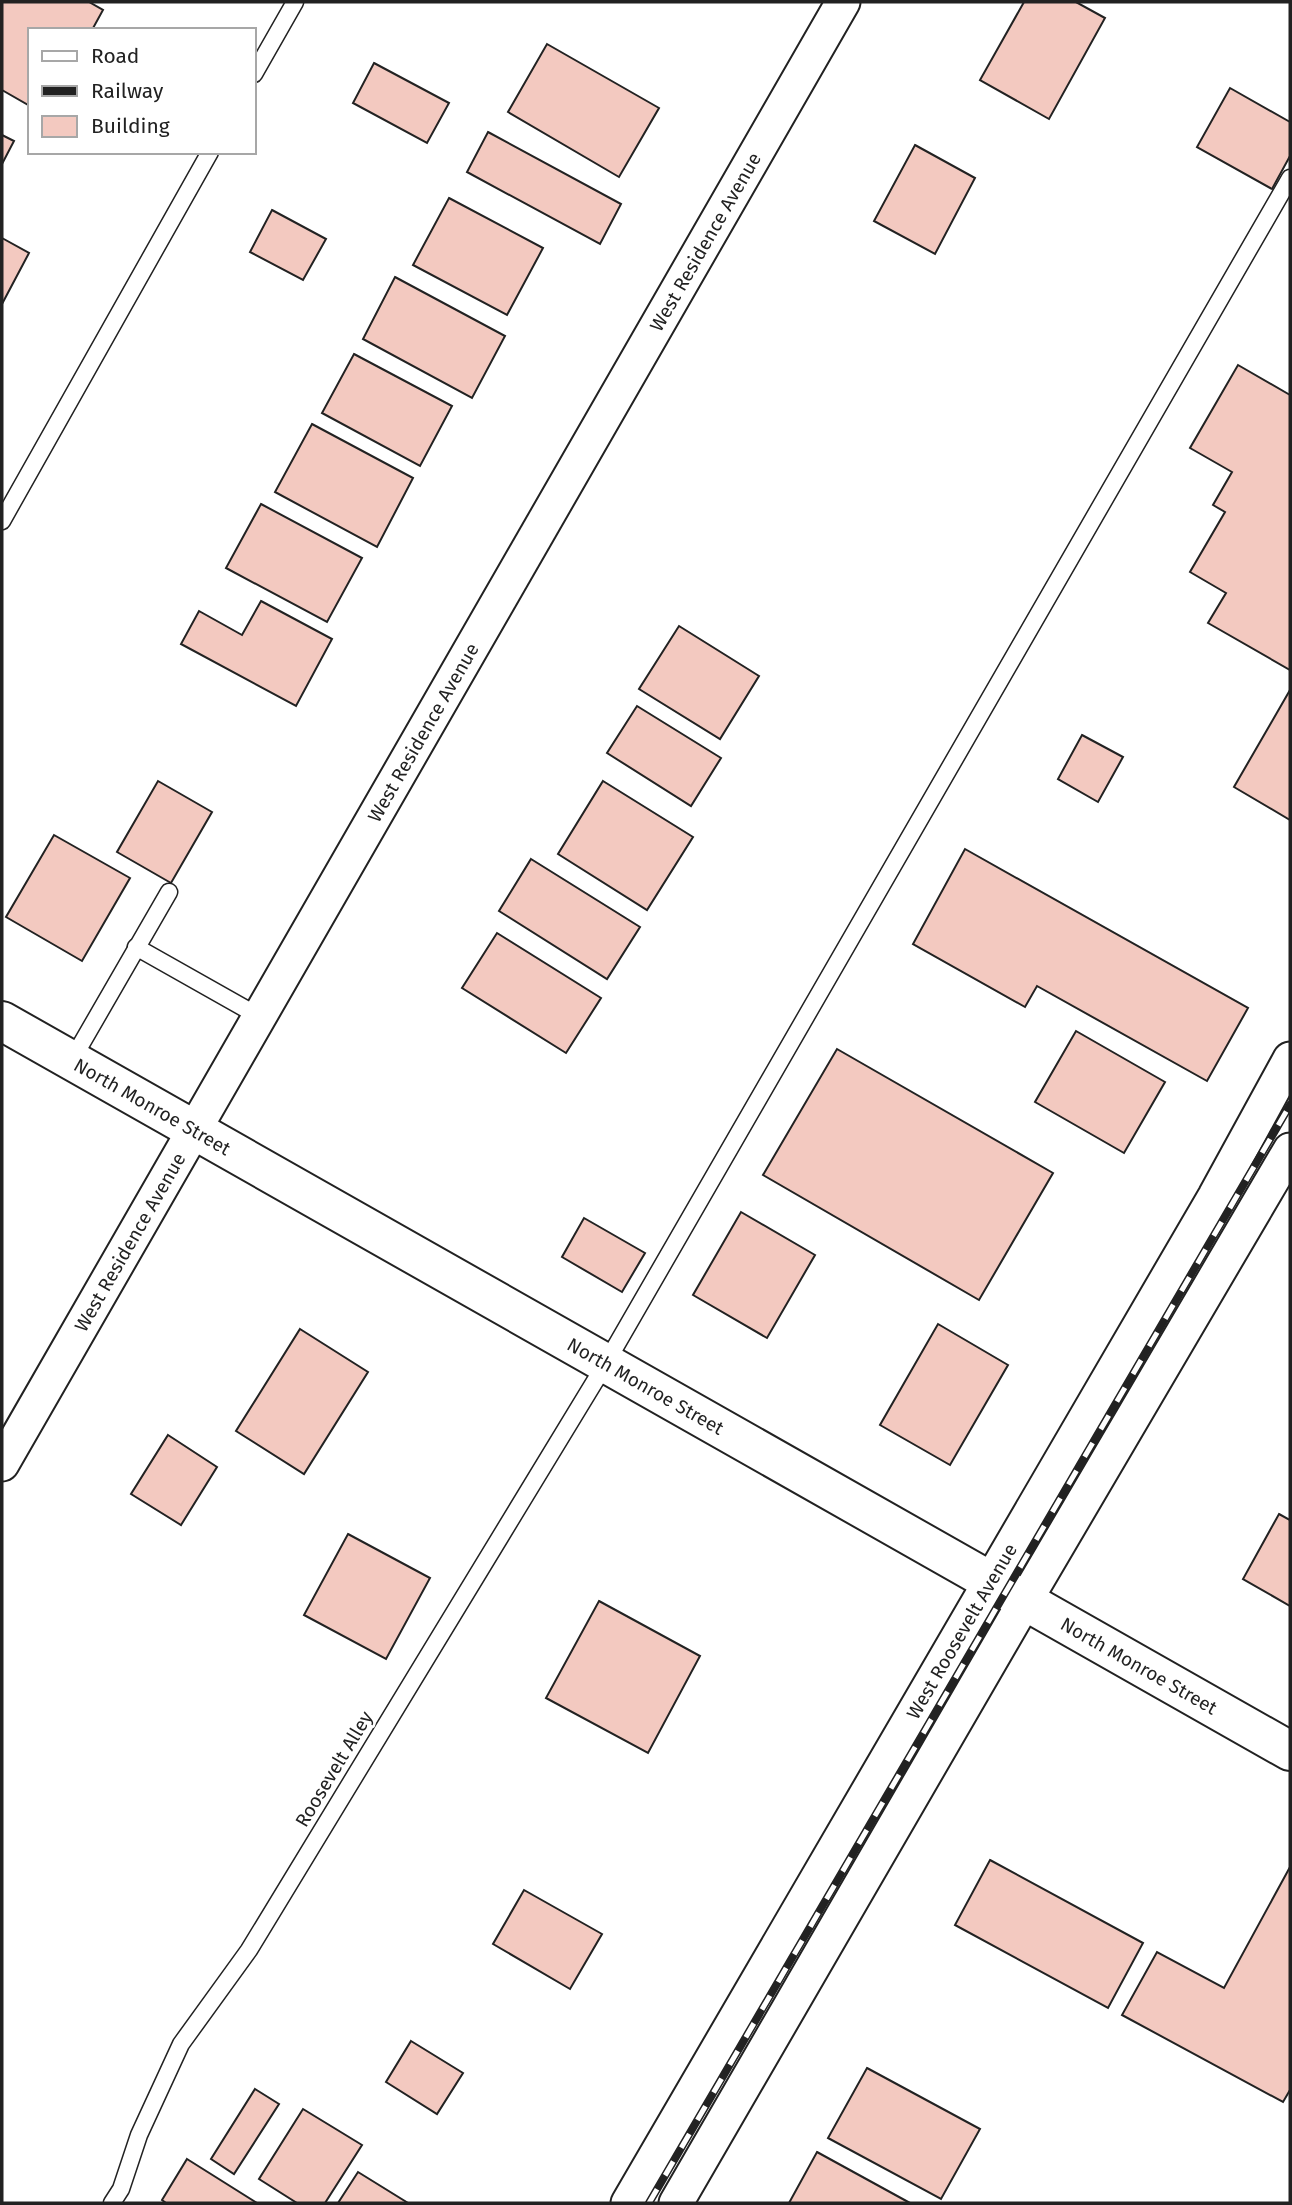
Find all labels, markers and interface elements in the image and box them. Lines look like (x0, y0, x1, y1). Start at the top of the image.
legend (28, 28, 256, 154)
text: Road (91, 43, 139, 69)
text: Railway (91, 78, 164, 104)
text: Building (91, 113, 170, 139)
street label: West Residence Avenue (645, 148, 766, 335)
street label: West Residence Avenue (362, 639, 483, 826)
street label: North Monroe Street (70, 1053, 235, 1160)
street label: West Residence Avenue (69, 1149, 190, 1336)
street label: North Monroe Street (563, 1332, 728, 1439)
street label: West Roosevelt Avenue (901, 1539, 1022, 1723)
street label: North Monroe Street (1057, 1612, 1222, 1719)
street label: Roosevelt Alley (290, 1706, 378, 1831)

